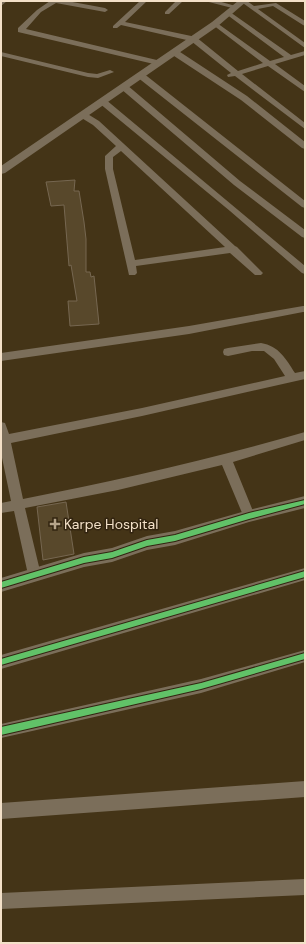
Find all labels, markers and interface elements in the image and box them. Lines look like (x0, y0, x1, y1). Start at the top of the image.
place label: Karpe Hospital (64, 515, 158, 533)
marker: Karpe Hospital (49, 518, 61, 530)

